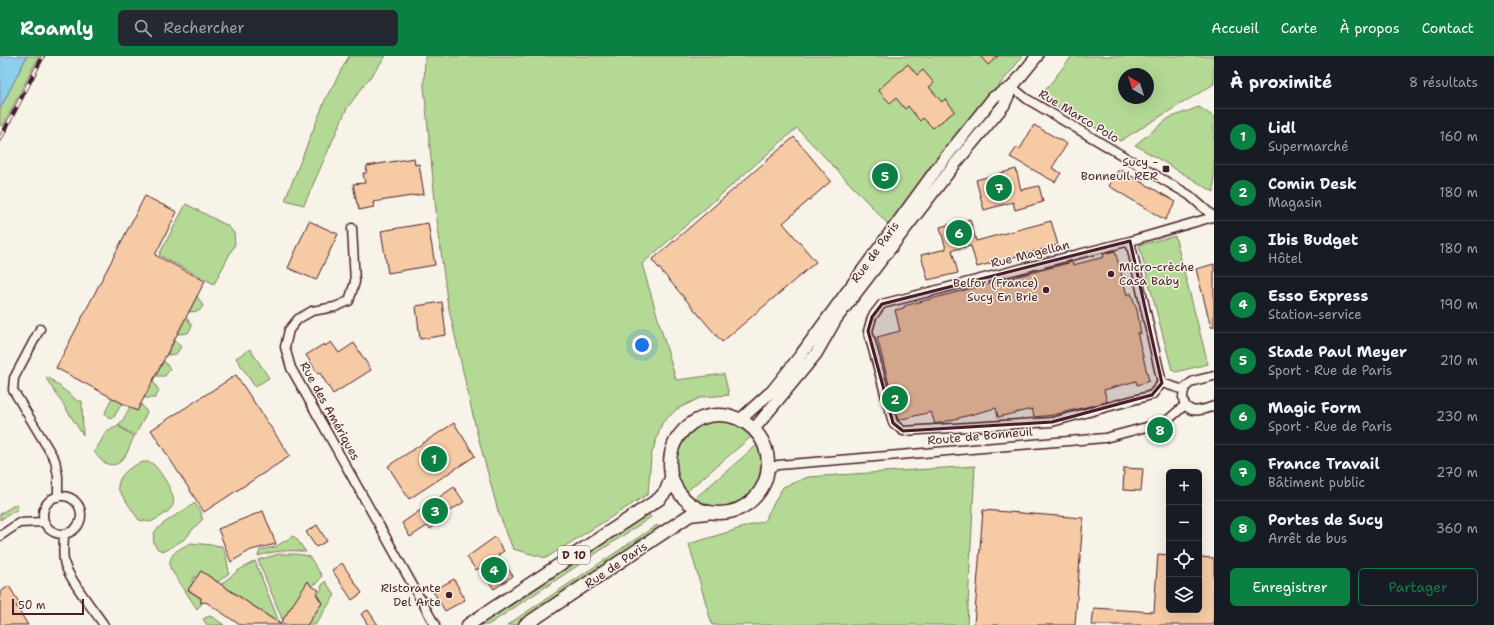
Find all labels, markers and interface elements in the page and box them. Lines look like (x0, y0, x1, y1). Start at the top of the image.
search box (118, 10, 398, 46)
text: Roamly (20, 16, 94, 41)
icon: search (132, 17, 154, 39)
text: Rechercher (164, 18, 245, 38)
text: Accueil (1211, 19, 1259, 37)
text: Carte (1281, 19, 1317, 37)
text: À propos (1339, 19, 1400, 37)
text: Contact (1422, 19, 1474, 37)
north arrow (1118, 68, 1154, 104)
text: À proximité (1230, 71, 1332, 93)
text: 8 résultats (1409, 74, 1478, 91)
street label: Rue Marco Polo (1036, 86, 1122, 146)
text: Lidl (1268, 118, 1296, 138)
text: 1 (1240, 128, 1246, 145)
text: 160 m (1440, 128, 1478, 145)
text: Supermarché (1268, 138, 1349, 155)
place label: Sucy - Bonneuil RER (1081, 154, 1158, 184)
pin: 5 (872, 161, 898, 191)
marker: Sucy - Bonneuil RER (1161, 164, 1171, 174)
pin: 7 (986, 173, 1012, 203)
text: Comin Desk (1268, 174, 1357, 194)
text: 2 (1238, 184, 1248, 201)
text: 180 m (1439, 184, 1478, 201)
text: Magasin (1268, 194, 1322, 211)
street label: Rue de Paris (847, 218, 903, 286)
pin: 6 (946, 218, 972, 248)
text: Ibis Budget (1268, 230, 1358, 250)
street label: Rue Magellan (989, 237, 1071, 271)
text: 3 (1238, 240, 1248, 257)
text: 180 m (1439, 240, 1478, 257)
text: Hôtel (1268, 250, 1302, 267)
place label: Micro-crèche Casa Baby (1119, 259, 1195, 289)
marker: Micro-crèche Casa Baby (1106, 269, 1116, 279)
place label: Belfor (France) Sucy En Brie (953, 275, 1038, 305)
marker: Belfor (France) Sucy En Brie (1041, 285, 1051, 295)
text: Esso Express (1268, 286, 1368, 306)
text: 4 (1238, 296, 1248, 313)
text: 190 m (1439, 296, 1478, 313)
text: Station-service (1268, 306, 1362, 323)
your location (632, 335, 652, 355)
text: Stade Paul Meyer (1268, 342, 1407, 362)
text: 5 (1239, 352, 1247, 369)
text: 210 m (1440, 352, 1478, 369)
street label: Rue des Amériques (296, 359, 364, 463)
text: Sport · Rue de Paris (1268, 362, 1392, 379)
pin: 2 (882, 384, 908, 414)
text: Magic Form (1268, 398, 1361, 418)
text: 6 (1238, 408, 1248, 425)
text: 230 m (1436, 408, 1478, 425)
pin: 8 (1147, 415, 1173, 445)
text: Sport · Rue de Paris (1268, 418, 1392, 435)
street label: Route de Bonneuil (927, 423, 1034, 449)
pin: 1 (421, 444, 447, 474)
text: France Travail (1268, 454, 1380, 474)
text: 7 (1238, 464, 1248, 481)
text: 270 m (1436, 464, 1478, 481)
map controls (1166, 469, 1202, 613)
button: + (1166, 469, 1202, 505)
text: Bâtiment public (1268, 474, 1365, 491)
pin: 3 (422, 496, 448, 526)
button: − (1166, 505, 1202, 541)
text: Portes de Sucy (1268, 510, 1383, 530)
text: 8 (1238, 520, 1248, 537)
text: 360 m (1436, 520, 1478, 537)
text: Arrêt de bus (1268, 530, 1347, 547)
street label: Rue de Paris (582, 538, 650, 592)
button: locate (1166, 541, 1202, 577)
road number: D 10 (558, 546, 590, 564)
pin: 4 (481, 555, 507, 585)
button: Enregistrer (1230, 568, 1350, 606)
button: Partager (1358, 568, 1478, 606)
button: layers (1166, 577, 1202, 613)
place label: Ristorante Del Arte (381, 580, 441, 610)
marker: Ristorante Del Arte (444, 590, 454, 600)
scale bar (12, 597, 84, 616)
text: 50 m (18, 598, 46, 613)

